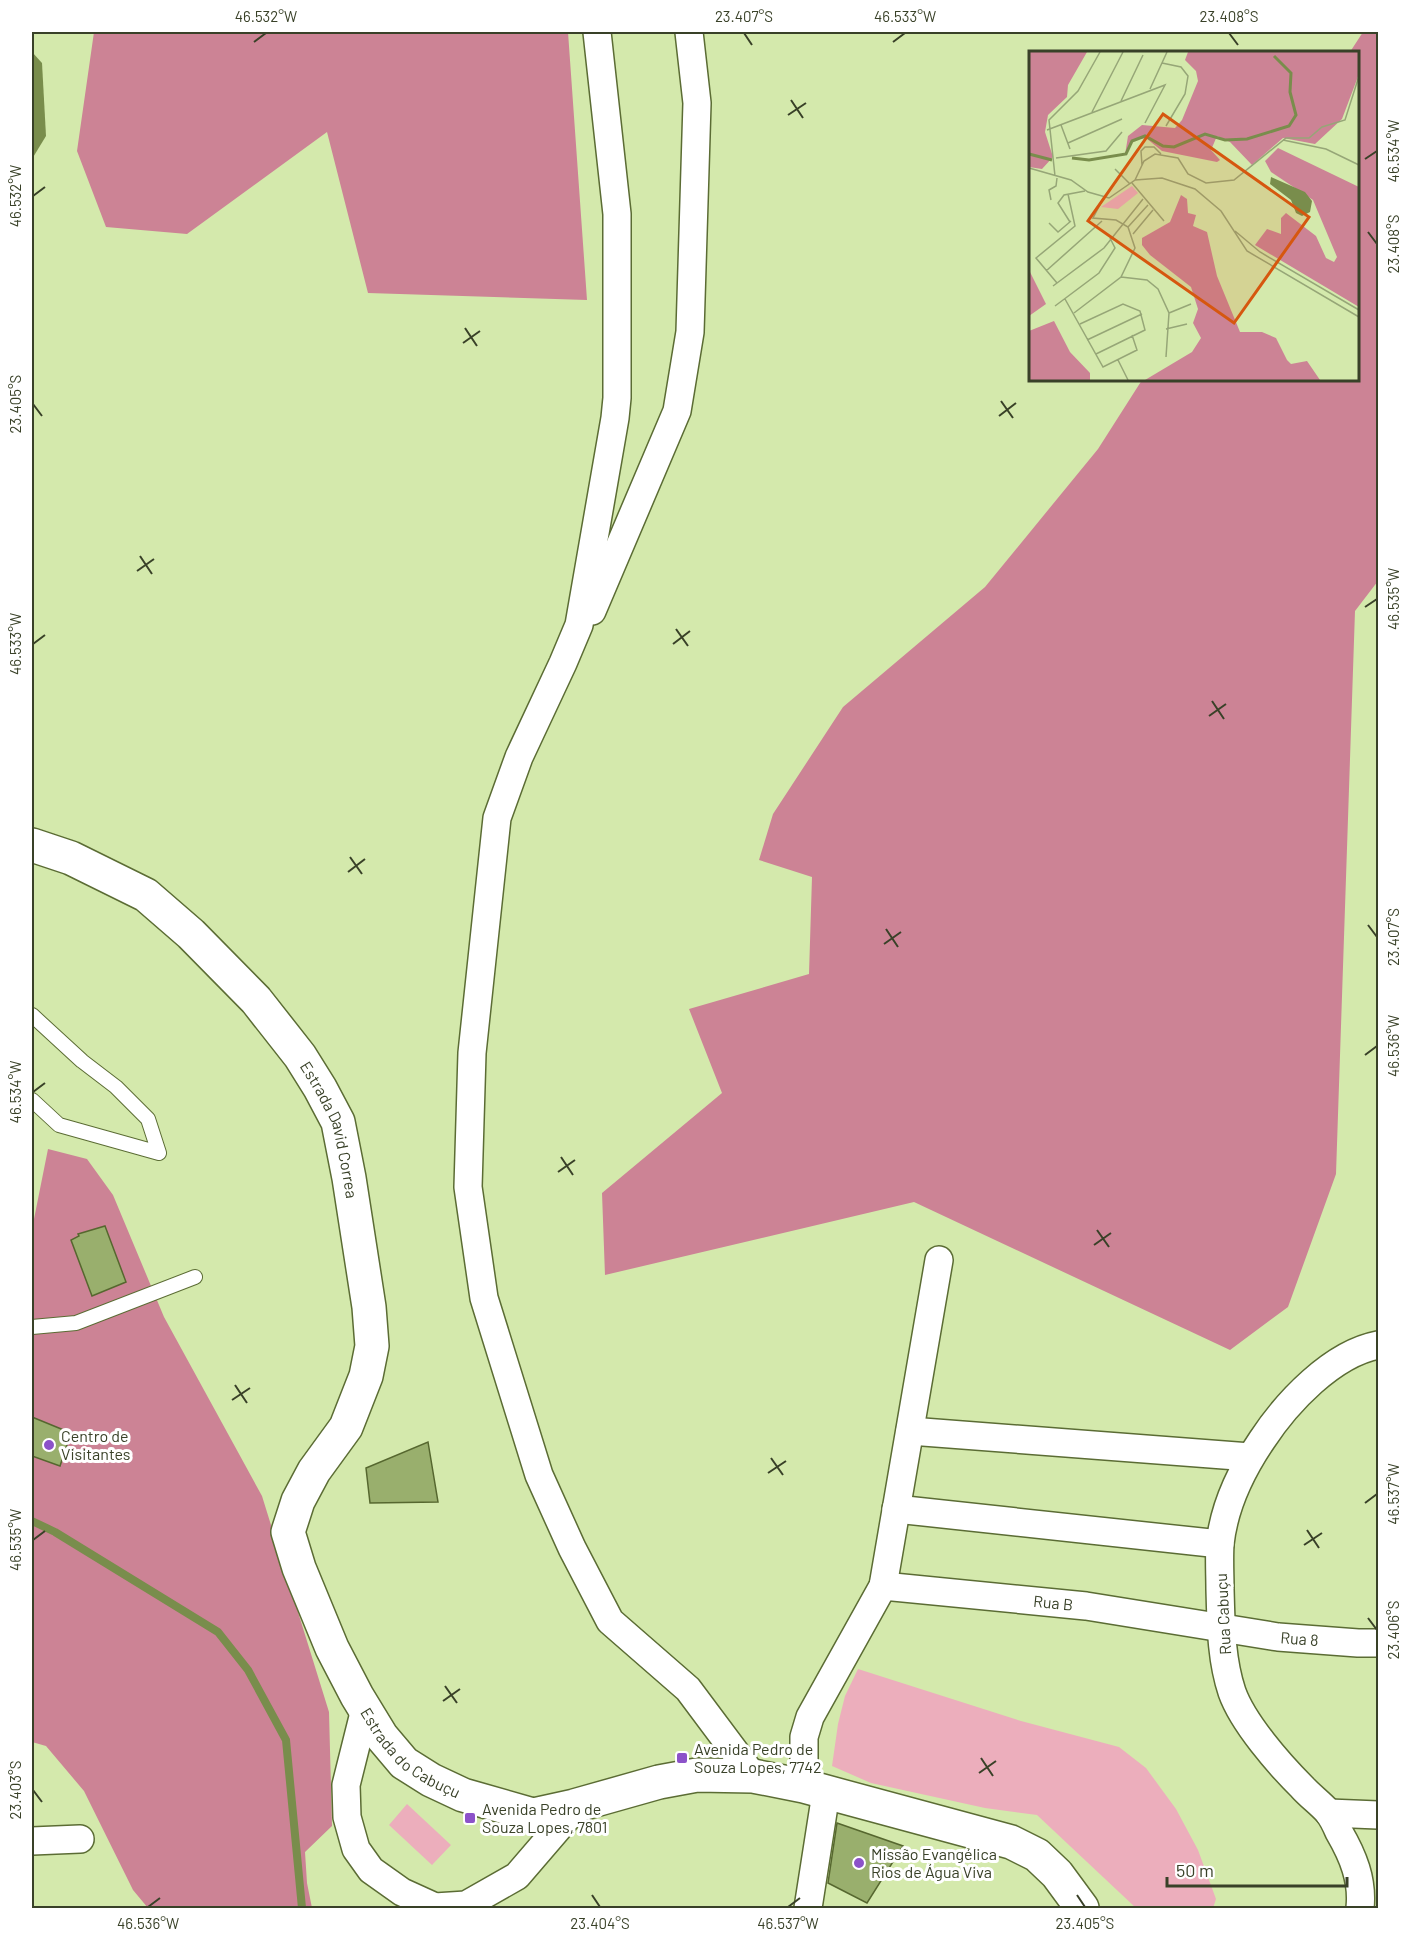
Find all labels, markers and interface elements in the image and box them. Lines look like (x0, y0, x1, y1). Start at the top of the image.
text: 46.532°W (235, 7, 297, 25)
text: 23.407°S (715, 7, 773, 25)
text: 46.533°W (874, 7, 936, 25)
text: 23.408°S (1200, 7, 1258, 25)
inset map (1029, 51, 1359, 381)
text: 46.534°W (1384, 120, 1402, 182)
text: 46.532°W (6, 165, 24, 227)
text: 23.408°S (1384, 215, 1402, 273)
text: 23.405°S (6, 375, 24, 433)
text: 46.535°W (1384, 568, 1402, 630)
text: 46.533°W (6, 613, 24, 675)
text: 23.407°S (1384, 908, 1402, 966)
text: 46.536°W (1384, 1015, 1402, 1077)
street label: Estrada David Correa (297, 1058, 362, 1199)
text: 46.534°W (6, 1061, 24, 1123)
place label: Centro de Visitantes (61, 1426, 131, 1463)
marker: Centro de Visitantes (42, 1438, 56, 1452)
text: 46.537°W (1384, 1463, 1402, 1525)
text: 46.535°W (6, 1509, 24, 1571)
street label: Rua Cabuçu (1211, 1573, 1234, 1655)
street label: Rua B (1032, 1591, 1074, 1614)
text: 23.406°S (1384, 1601, 1402, 1659)
street label: Rua 8 (1280, 1627, 1319, 1649)
street label: Estrada do Cabuçu (357, 1704, 464, 1801)
place label: Avenida Pedro de Souza Lopes, 7742 (694, 1739, 822, 1776)
marker: Avenida Pedro de Souza Lopes, 7742 (675, 1751, 689, 1765)
text: 23.403°S (6, 1761, 24, 1819)
place label: Avenida Pedro de Souza Lopes, 7801 (482, 1799, 607, 1836)
marker: Avenida Pedro de Souza Lopes, 7801 (463, 1811, 477, 1825)
place label: Missão Evangélica Rios de Água Viva (871, 1844, 997, 1881)
scale bar (1167, 1850, 1347, 1888)
marker: Missão Evangélica Rios de Água Viva (852, 1856, 866, 1870)
text: 50 m (1176, 1859, 1214, 1881)
text: 46.536°W (117, 1914, 179, 1932)
text: 23.404°S (570, 1914, 630, 1932)
text: 46.537°W (757, 1914, 819, 1932)
text: 23.405°S (1056, 1914, 1114, 1932)

